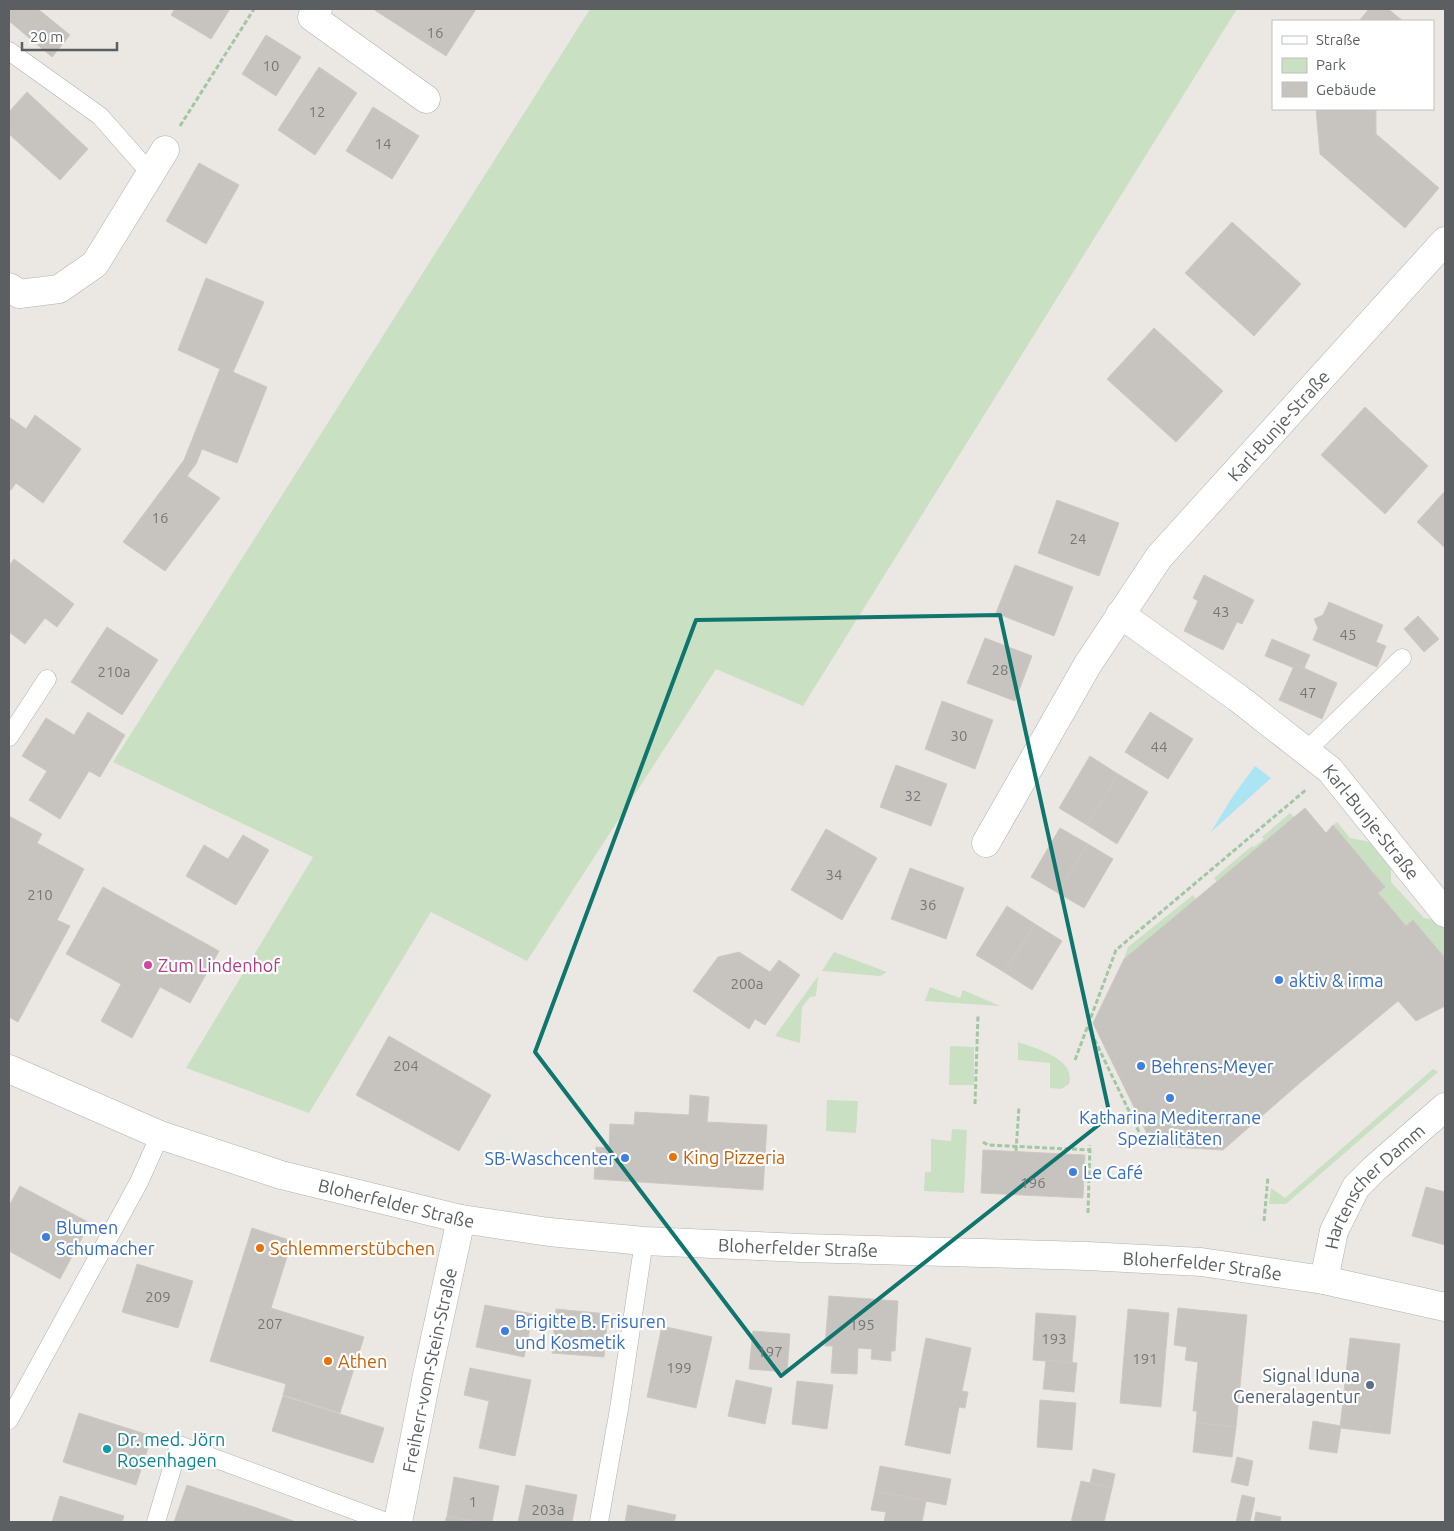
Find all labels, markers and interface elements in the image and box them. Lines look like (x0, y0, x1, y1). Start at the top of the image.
scale bar (22, 20, 118, 52)
legend (1272, 20, 1434, 110)
house number: 16 (427, 24, 443, 41)
text: 20 m (30, 28, 63, 45)
text: Straße (1316, 31, 1360, 48)
text: Park (1316, 56, 1346, 73)
house number: 10 (263, 57, 279, 74)
text: Gebäude (1316, 81, 1376, 98)
house number: 12 (309, 103, 325, 120)
house number: 14 (375, 135, 391, 152)
street label: Karl-Bunje-Straße (1223, 366, 1333, 485)
house number: 16 (152, 509, 168, 526)
house number: 24 (1070, 530, 1086, 547)
house number: 43 (1213, 603, 1229, 620)
house number: 45 (1340, 626, 1356, 643)
house number: 28 (992, 661, 1008, 678)
house number: 210a (97, 663, 131, 680)
house number: 47 (1300, 684, 1316, 701)
house number: 30 (951, 727, 967, 744)
house number: 44 (1151, 738, 1167, 755)
street label: Karl-Bunje-Straße (1319, 760, 1424, 883)
house number: 32 (905, 787, 921, 804)
house number: 34 (826, 866, 842, 883)
house number: 210 (27, 886, 53, 903)
house number: 36 (920, 896, 936, 913)
place label: Zum Lindenhof (158, 955, 280, 975)
marker: Zum Lindenhof (142, 959, 154, 971)
place label: aktiv & irma (1289, 970, 1384, 990)
marker: aktiv & irma (1273, 974, 1285, 986)
house number: 200a (730, 975, 764, 992)
place label: Behrens-Meyer (1151, 1056, 1274, 1076)
house number: 204 (393, 1057, 419, 1074)
marker: Behrens-Meyer (1135, 1060, 1147, 1072)
marker: Katharina Mediterrane Spezialitäten (1164, 1092, 1176, 1104)
place label: Katharina Mediterrane Spezialitäten (1079, 1107, 1261, 1148)
street label: Hartenscher Damm (1321, 1120, 1428, 1251)
place label: King Pizzeria (683, 1147, 785, 1167)
place label: SB-Waschcenter (485, 1148, 615, 1168)
marker: King Pizzeria (667, 1151, 679, 1163)
marker: SB-Waschcenter (619, 1152, 631, 1164)
place label: Le Café (1083, 1162, 1143, 1182)
marker: Le Café (1067, 1166, 1079, 1178)
street label: Bloherfelder Straße (316, 1174, 476, 1231)
house number: 196 (1020, 1174, 1046, 1191)
place label: Blumen Schumacher (56, 1217, 155, 1258)
marker: Blumen Schumacher (40, 1231, 52, 1243)
street label: Bloherfelder Straße (718, 1234, 878, 1260)
place label: Schlemmerstübchen (270, 1238, 435, 1258)
marker: Schlemmerstübchen (254, 1242, 266, 1254)
street label: Bloherfelder Straße (1122, 1248, 1283, 1284)
street label: Freiherr-vom-Stein-Straße (398, 1266, 460, 1474)
house number: 209 (145, 1288, 171, 1305)
place label: Brigitte B. Frisuren und Kosmetik (515, 1311, 666, 1352)
house number: 207 (257, 1315, 283, 1332)
house number: 195 (849, 1316, 875, 1333)
marker: Brigitte B. Frisuren und Kosmetik (499, 1325, 511, 1337)
house number: 193 (1041, 1330, 1067, 1347)
house number: 197 (757, 1343, 783, 1360)
house number: 191 (1132, 1350, 1158, 1367)
place label: Athen (338, 1351, 387, 1371)
marker: Athen (322, 1355, 334, 1367)
house number: 199 (666, 1359, 692, 1376)
place label: Signal Iduna Generalagentur (1233, 1365, 1360, 1406)
marker: Signal Iduna Generalagentur (1364, 1379, 1376, 1391)
place label: Dr. med. Jörn Rosenhagen (117, 1429, 225, 1470)
marker: Dr. med. Jörn Rosenhagen (101, 1443, 113, 1455)
house number: 1 (469, 1493, 477, 1510)
house number: 203a (531, 1501, 565, 1518)

